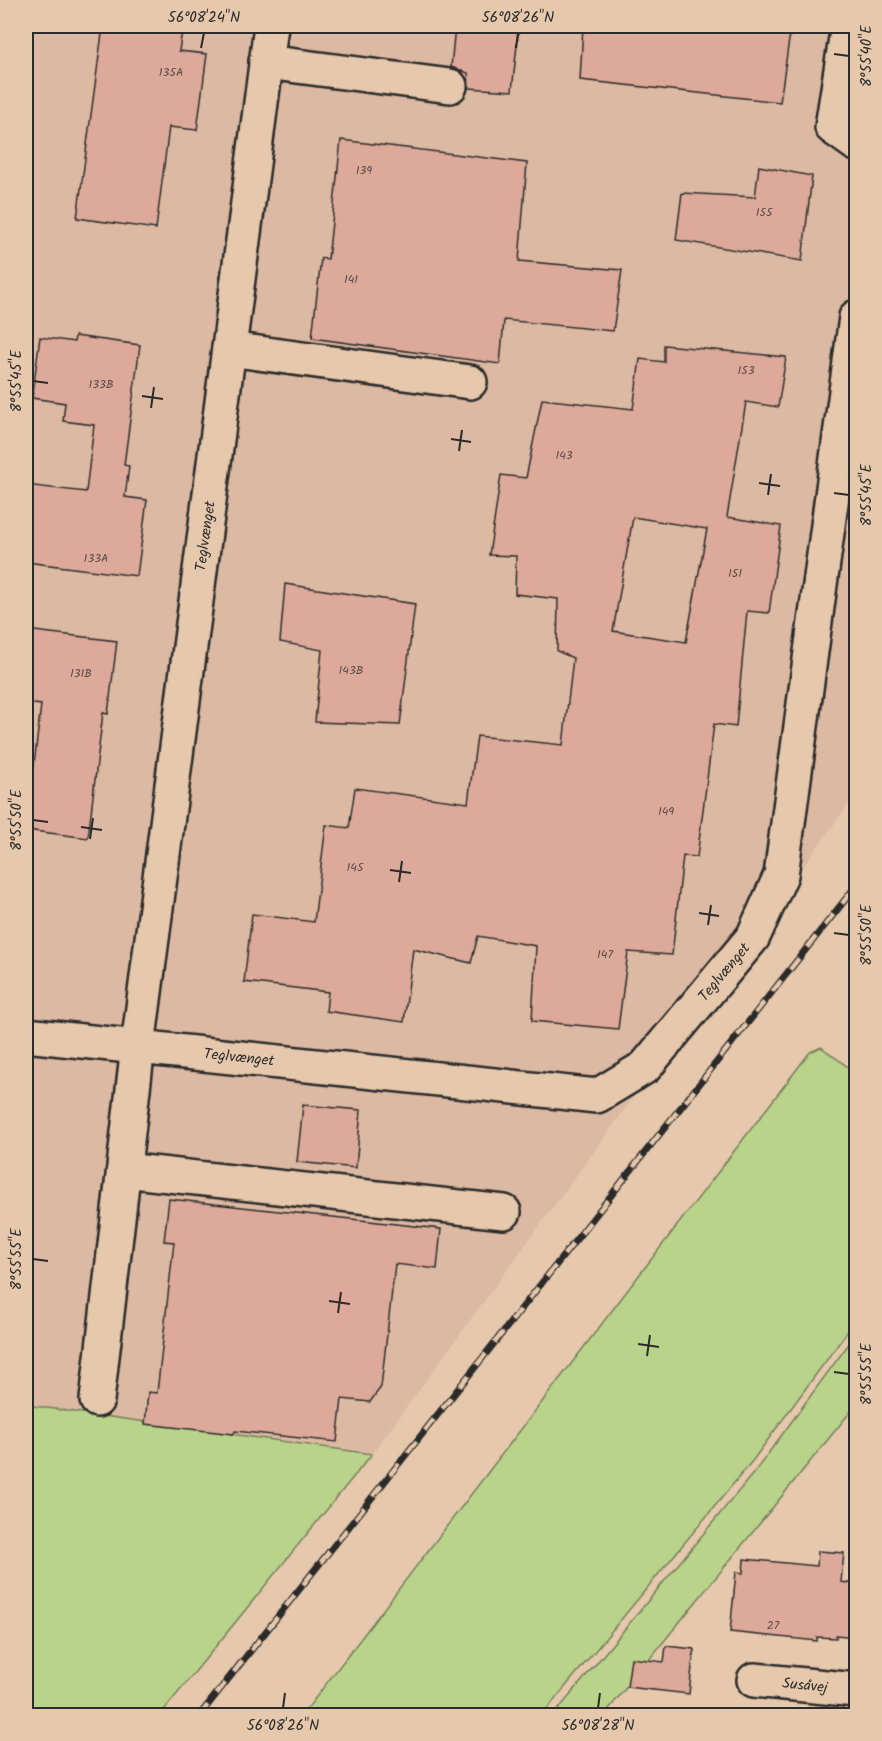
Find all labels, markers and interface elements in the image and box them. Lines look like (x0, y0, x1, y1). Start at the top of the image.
text: 56°08'24"N (168, 6, 240, 30)
text: 56°08'26"N (482, 6, 554, 30)
text: 8°55'40"E (855, 24, 879, 87)
house number: 135A (159, 63, 183, 82)
house number: 139 (356, 161, 372, 180)
house number: 155 (756, 203, 774, 222)
house number: 141 (344, 270, 358, 289)
text: 8°55'45"E (5, 349, 29, 412)
house number: 153 (737, 361, 755, 380)
house number: 133B (88, 375, 114, 394)
house number: 143 (555, 446, 573, 465)
text: 8°55'45"E (855, 463, 879, 526)
street label: Teglvænget (189, 499, 223, 573)
house number: 133A (84, 549, 108, 568)
house number: 151 (728, 564, 742, 583)
house number: 143B (339, 661, 363, 680)
house number: 131B (70, 664, 92, 683)
text: 8°55'50"E (5, 788, 29, 851)
house number: 149 (658, 802, 674, 821)
house number: 145 (347, 858, 365, 877)
text: 8°55'50"E (855, 903, 879, 966)
street label: Teglvænget (693, 938, 757, 1007)
house number: 147 (597, 945, 613, 964)
street label: Teglvænget (202, 1042, 276, 1074)
text: 8°55'55"E (5, 1227, 29, 1290)
text: 8°55'55"E (855, 1342, 879, 1405)
house number: 27 (767, 1616, 780, 1635)
street label: Susåvej (781, 1672, 830, 1700)
text: 56°08'26"N (247, 1714, 319, 1738)
text: 56°08'28"N (561, 1714, 635, 1738)

